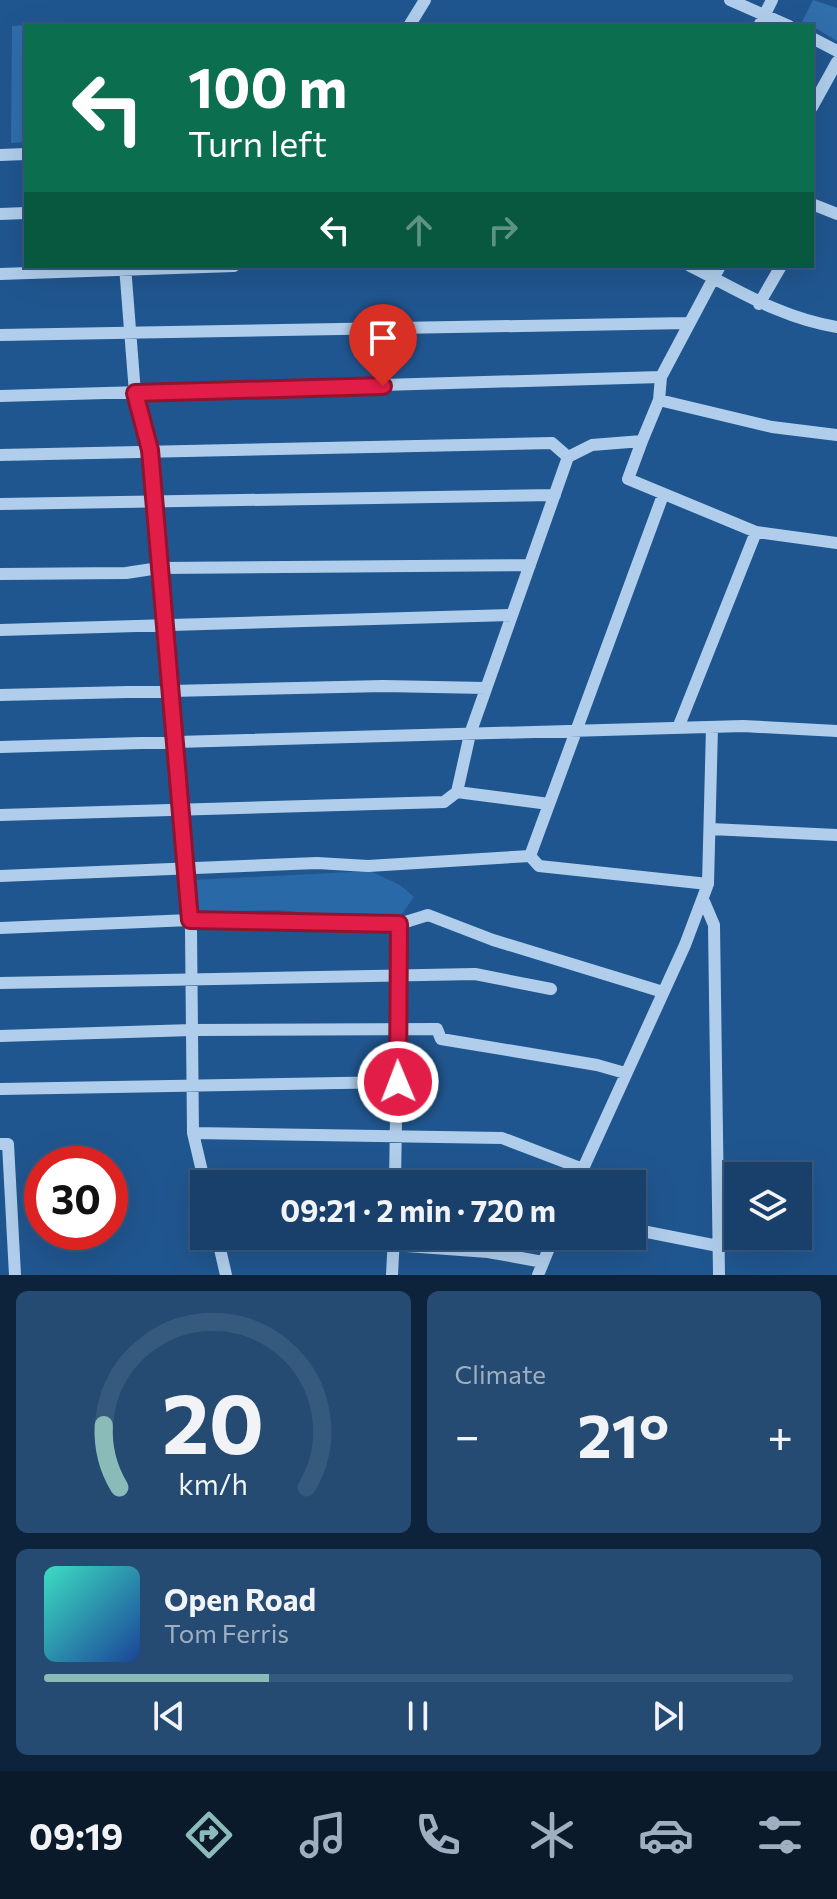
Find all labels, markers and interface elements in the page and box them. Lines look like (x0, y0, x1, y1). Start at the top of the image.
text: 100 m (188, 51, 347, 120)
icon: left (56, 56, 160, 160)
text: Turn left (188, 120, 327, 164)
icon: left (313, 208, 357, 252)
icon: ahead (397, 208, 441, 252)
icon: right (481, 208, 525, 252)
pin (349, 304, 417, 386)
icon: arrive (361, 316, 405, 360)
position arrow (356, 1040, 440, 1124)
speed limit sign: 30 (24, 1146, 128, 1250)
map controls (724, 1162, 812, 1250)
button: layers (724, 1162, 812, 1250)
text: 09:21 · 2 min · 720 m (280, 1191, 556, 1228)
text: Climate (455, 1358, 546, 1389)
text: 20 (162, 1369, 264, 1471)
text: 21° (577, 1397, 669, 1470)
text: − (455, 1407, 480, 1461)
text: + (767, 1407, 793, 1461)
text: km/h (178, 1466, 248, 1501)
text: Open Road (164, 1580, 316, 1617)
text: Tom Ferris (164, 1617, 289, 1648)
icon: previous (147, 1694, 191, 1738)
icon: pause (396, 1694, 440, 1738)
icon: next (646, 1694, 690, 1738)
icon: directions (181, 1807, 237, 1863)
icon: music (295, 1807, 351, 1863)
icon: phone (410, 1807, 466, 1863)
icon: climate (524, 1807, 580, 1863)
icon: car (638, 1807, 694, 1863)
icon: filters (752, 1807, 808, 1863)
text: 09:19 (29, 1813, 123, 1857)

